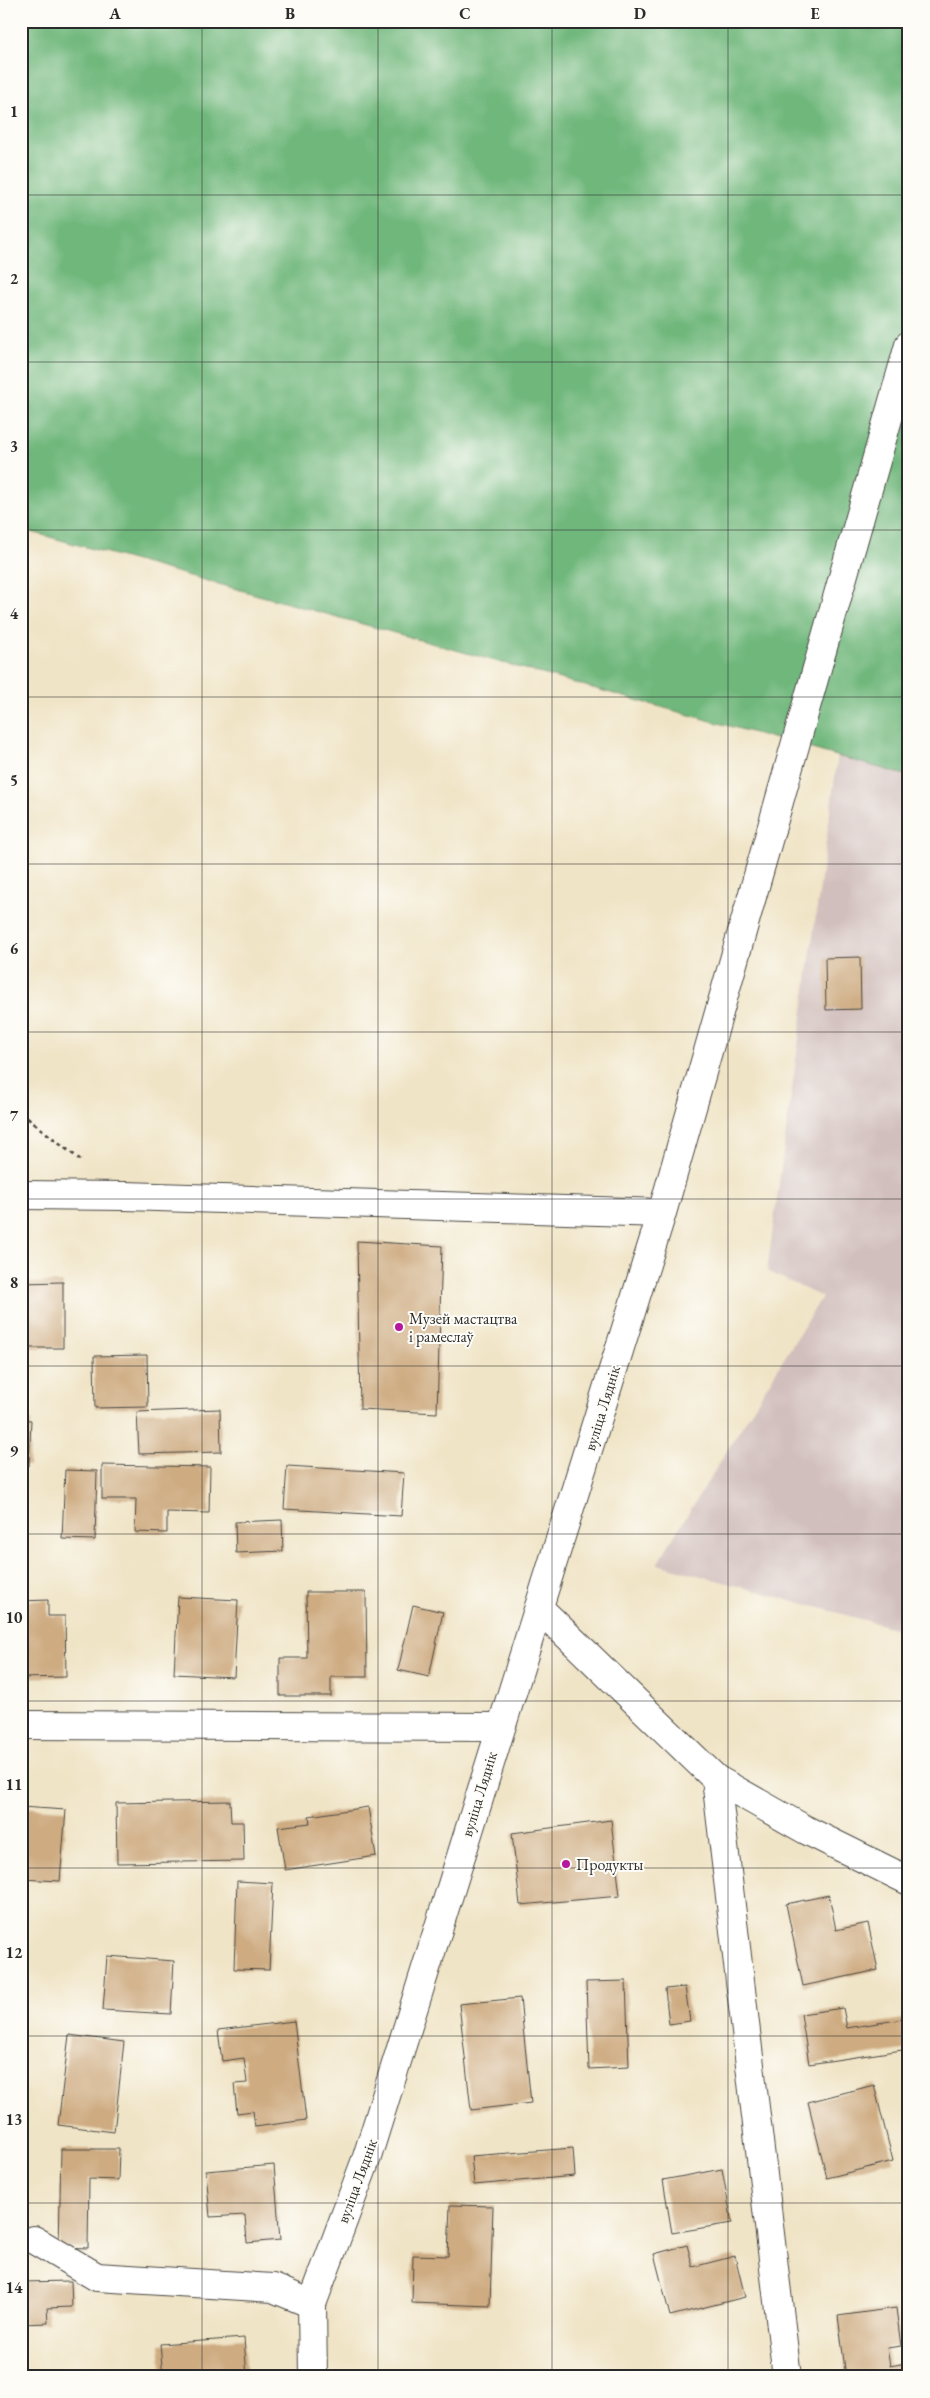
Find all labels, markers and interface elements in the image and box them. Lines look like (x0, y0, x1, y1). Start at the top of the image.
text: A (108, 3, 121, 24)
text: B (285, 3, 295, 24)
text: C (459, 3, 471, 24)
text: D (634, 3, 646, 24)
text: E (810, 3, 820, 24)
text: 1 (10, 101, 18, 122)
text: 2 (10, 268, 19, 289)
text: 3 (10, 436, 18, 457)
text: 4 (10, 603, 19, 624)
text: 5 (10, 770, 18, 791)
text: 6 (10, 938, 19, 959)
text: 7 (10, 1105, 19, 1126)
text: 8 (10, 1272, 18, 1293)
place label: Музей мастацтва і рамеслаў (409, 1308, 518, 1347)
marker: Музей мастацтва і рамеслаў (393, 1321, 405, 1333)
street label: вуліца Ляднік (579, 1362, 625, 1453)
text: 9 (10, 1440, 19, 1461)
text: 10 (6, 1607, 23, 1628)
street label: вуліца Ляднік (456, 1748, 502, 1839)
text: 11 (6, 1774, 22, 1795)
place label: Продукты (576, 1854, 644, 1875)
marker: Продукты (560, 1858, 572, 1870)
text: 12 (6, 1942, 23, 1963)
text: 13 (6, 2109, 22, 2130)
street label: вуліца Ляднік (332, 2136, 382, 2226)
text: 14 (6, 2277, 23, 2298)

